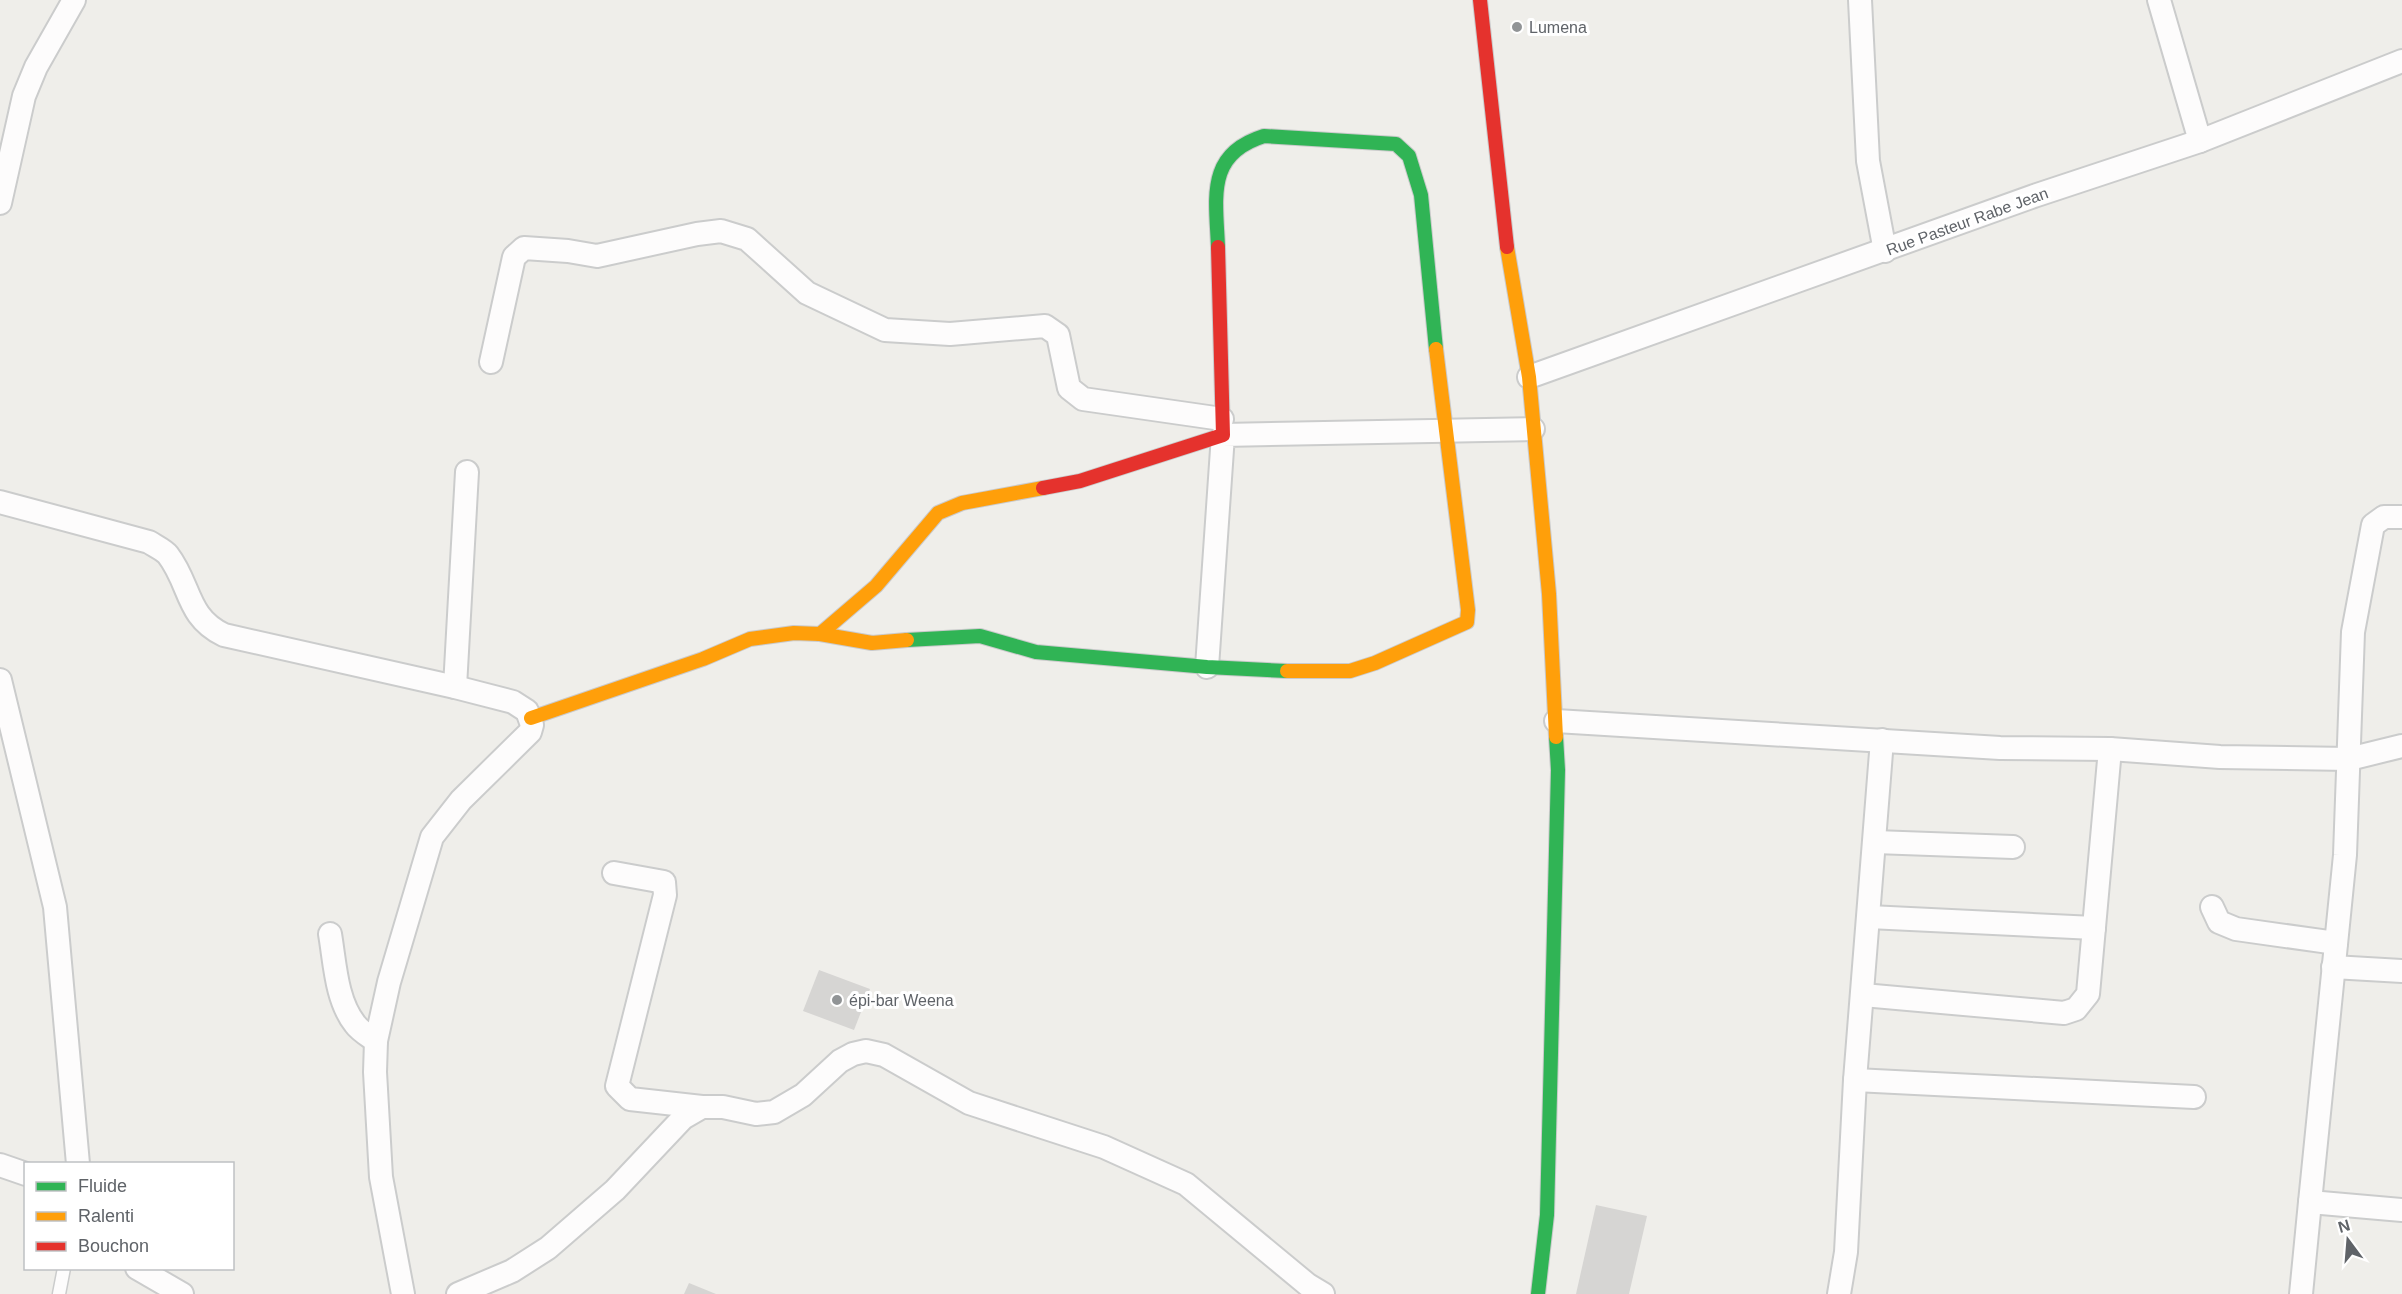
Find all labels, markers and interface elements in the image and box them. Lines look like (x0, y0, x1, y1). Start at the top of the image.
place label: Lumena (1529, 19, 1587, 36)
marker: Lumena (1510, 20, 1524, 34)
street label: Rue Pasteur Rabe Jean (1884, 184, 2050, 259)
place label: épi-bar Weena (849, 992, 954, 1009)
marker: épi-bar Weena (830, 993, 844, 1007)
legend (24, 1162, 234, 1270)
text: Fluide (78, 1176, 127, 1196)
text: Ralenti (78, 1206, 134, 1226)
north arrow (2318, 1210, 2378, 1270)
text: N (2336, 1216, 2352, 1236)
text: Bouchon (78, 1236, 149, 1256)

